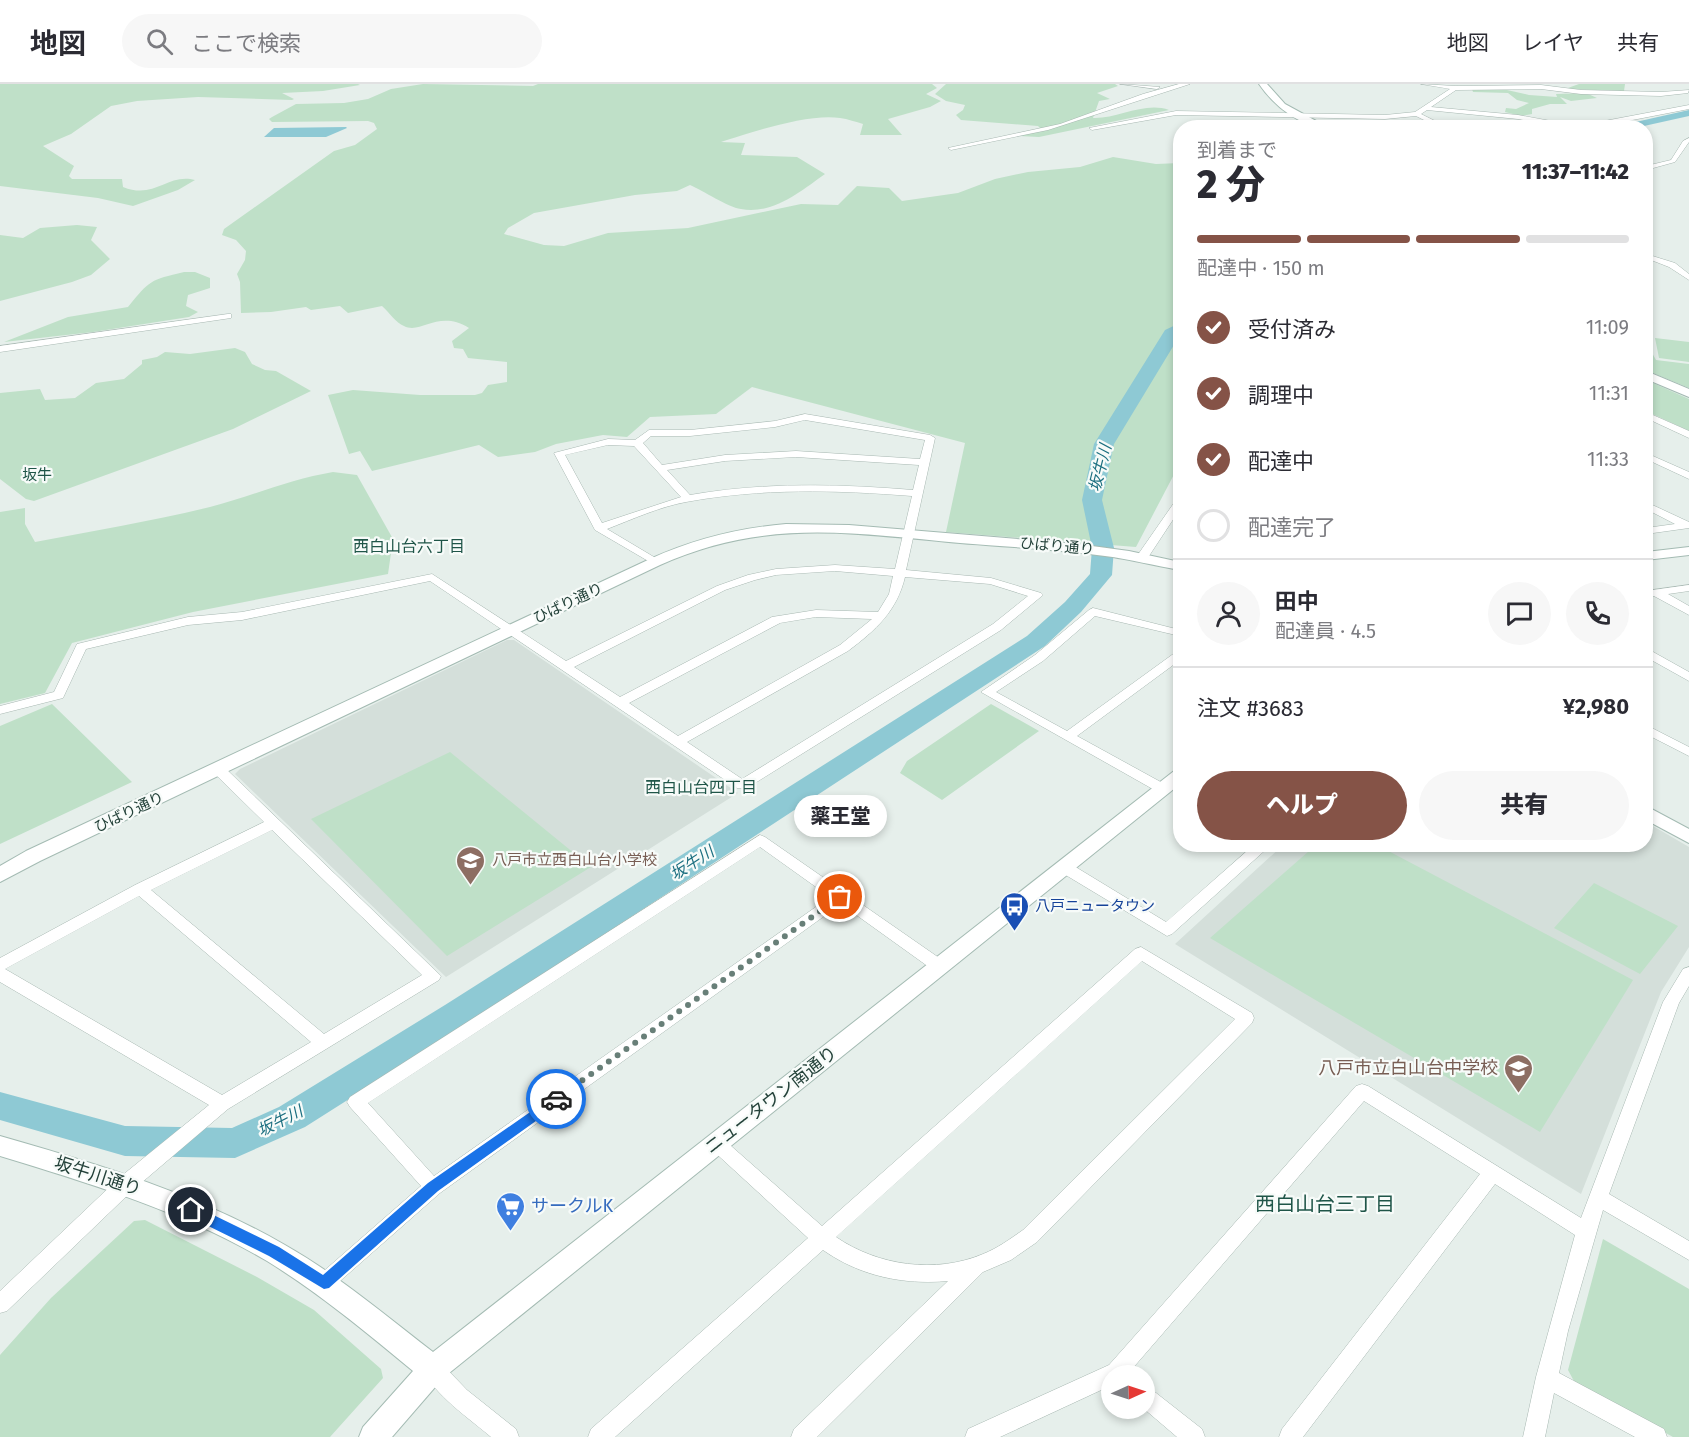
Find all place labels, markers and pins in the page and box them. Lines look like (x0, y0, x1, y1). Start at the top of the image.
callout: 薬王堂 (794, 795, 886, 837)
school or university icon: 八戸市立西白山台小学校 (455, 844, 487, 886)
place label: 八戸市立西白山台小学校 (492, 851, 657, 869)
pin (814, 871, 865, 922)
bus stop icon: 八戸ニュータウン (998, 890, 1030, 932)
place label: 八戸ニュータウン (1035, 897, 1155, 915)
school or university icon: 八戸市立白山台中学校 (1503, 1052, 1535, 1094)
place label: 八戸市立白山台中学校 (1318, 1057, 1498, 1079)
pin (165, 1184, 216, 1235)
supermarket icon: サークルK (494, 1190, 526, 1232)
place label: サークルK (531, 1195, 613, 1217)

